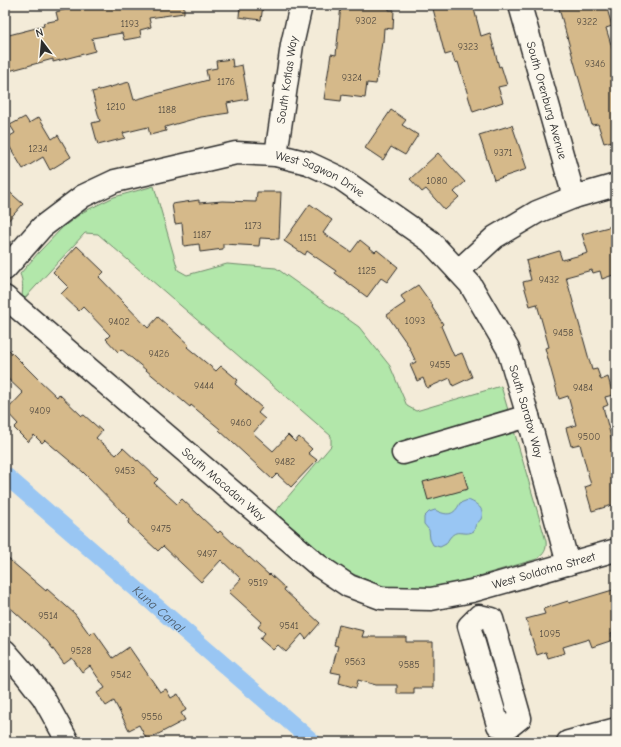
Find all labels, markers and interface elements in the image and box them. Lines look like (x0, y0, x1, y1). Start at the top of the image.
house number: 9302 (355, 15, 377, 27)
house number: 9322 (577, 16, 597, 28)
house number: 1193 (121, 18, 139, 30)
north arrow (22, 22, 62, 62)
text: N (34, 26, 45, 40)
street label: South Kotlas Way (274, 34, 301, 125)
street label: South Orenburg Avenue (524, 40, 570, 161)
house number: 9323 (458, 41, 478, 53)
house number: 9346 (585, 58, 605, 70)
house number: 9324 (342, 72, 362, 84)
house number: 1176 (217, 76, 235, 88)
house number: 1210 (106, 101, 126, 113)
house number: 1188 (158, 104, 176, 116)
house number: 1234 (28, 143, 48, 155)
house number: 9371 (493, 147, 513, 159)
street label: West Sagwon Drive (274, 148, 367, 200)
house number: 1080 (426, 175, 448, 187)
house number: 1173 (244, 220, 262, 232)
house number: 1187 (193, 229, 211, 241)
house number: 1151 (299, 232, 317, 244)
house number: 1125 (358, 265, 376, 277)
house number: 9432 (539, 274, 559, 286)
house number: 1093 (405, 315, 425, 327)
house number: 9402 (108, 316, 130, 328)
house number: 9458 (553, 327, 573, 339)
house number: 9426 (149, 348, 169, 360)
house number: 9455 (430, 359, 451, 371)
street label: South Saratov Way (506, 363, 546, 460)
house number: 9444 (194, 380, 214, 392)
house number: 9484 (573, 382, 593, 394)
house number: 9409 (29, 405, 51, 417)
house number: 9460 (230, 417, 252, 429)
house number: 9500 (578, 431, 600, 443)
street label: South Macadan Way (179, 445, 269, 524)
house number: 9482 (275, 456, 295, 468)
house number: 9453 (115, 465, 135, 477)
house number: 9475 (151, 523, 171, 535)
house number: 9497 (197, 548, 217, 560)
street label: West Soldotna Street (490, 549, 597, 592)
house number: 9519 (248, 577, 268, 589)
water label: Kuna Canal (130, 582, 188, 636)
house number: 9514 (38, 610, 58, 622)
house number: 9541 (279, 620, 299, 632)
house number: 1095 (540, 628, 560, 640)
house number: 9528 (70, 645, 92, 657)
house number: 9563 (344, 656, 366, 668)
house number: 9585 (398, 659, 420, 671)
house number: 9542 (111, 669, 131, 681)
house number: 9556 (141, 711, 163, 723)

